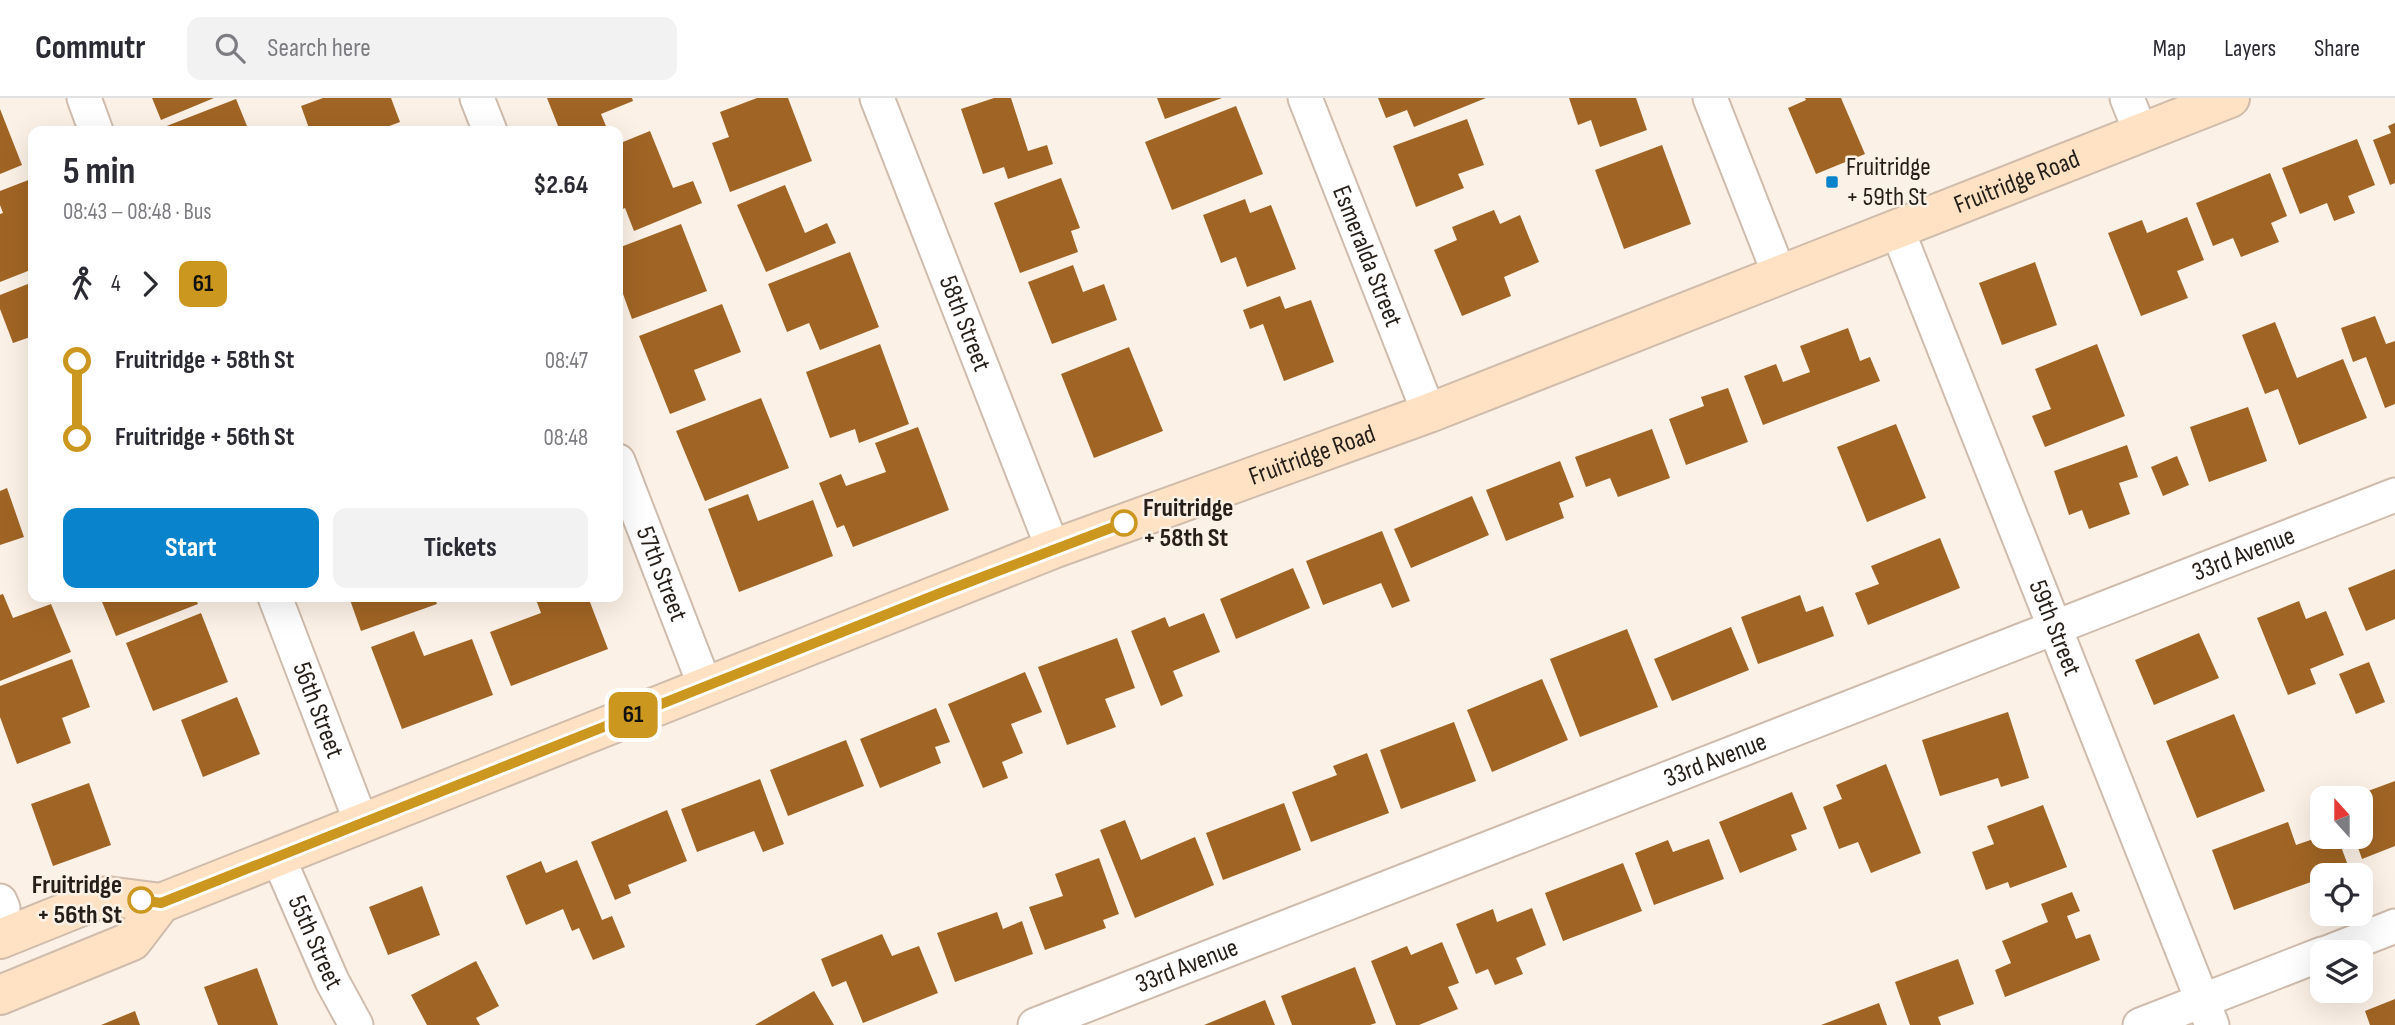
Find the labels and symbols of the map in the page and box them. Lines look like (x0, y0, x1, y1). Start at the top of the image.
street label: Fruitridge Road (1950, 143, 2084, 220)
place label: Fruitridge + 59th St (1846, 152, 1931, 213)
marker: Fruitridge + 59th St (1824, 174, 1840, 190)
street label: Esmeralda Street (1326, 181, 1409, 331)
street label: 58th Street (932, 271, 998, 376)
street label: Fruitridge Road (1245, 418, 1380, 492)
place label: Fruitridge + 58th St (1143, 493, 1233, 554)
marker: Fruitridge + 58th St (1111, 510, 1137, 536)
street label: 33rd Avenue (2188, 520, 2299, 588)
street label: 57th Street (629, 522, 694, 626)
street label: 59th Street (2022, 576, 2088, 680)
street label: 56th Street (286, 658, 351, 762)
line badge: 61 (602, 692, 664, 738)
street label: 33rd Avenue (1659, 726, 1771, 794)
north arrow (2310, 786, 2373, 849)
place label: Fruitridge + 56th St (32, 870, 122, 931)
marker: Fruitridge + 56th St (128, 887, 154, 913)
street label: 55th Street (281, 891, 349, 995)
street label: 33rd Avenue (1131, 932, 1243, 1000)

